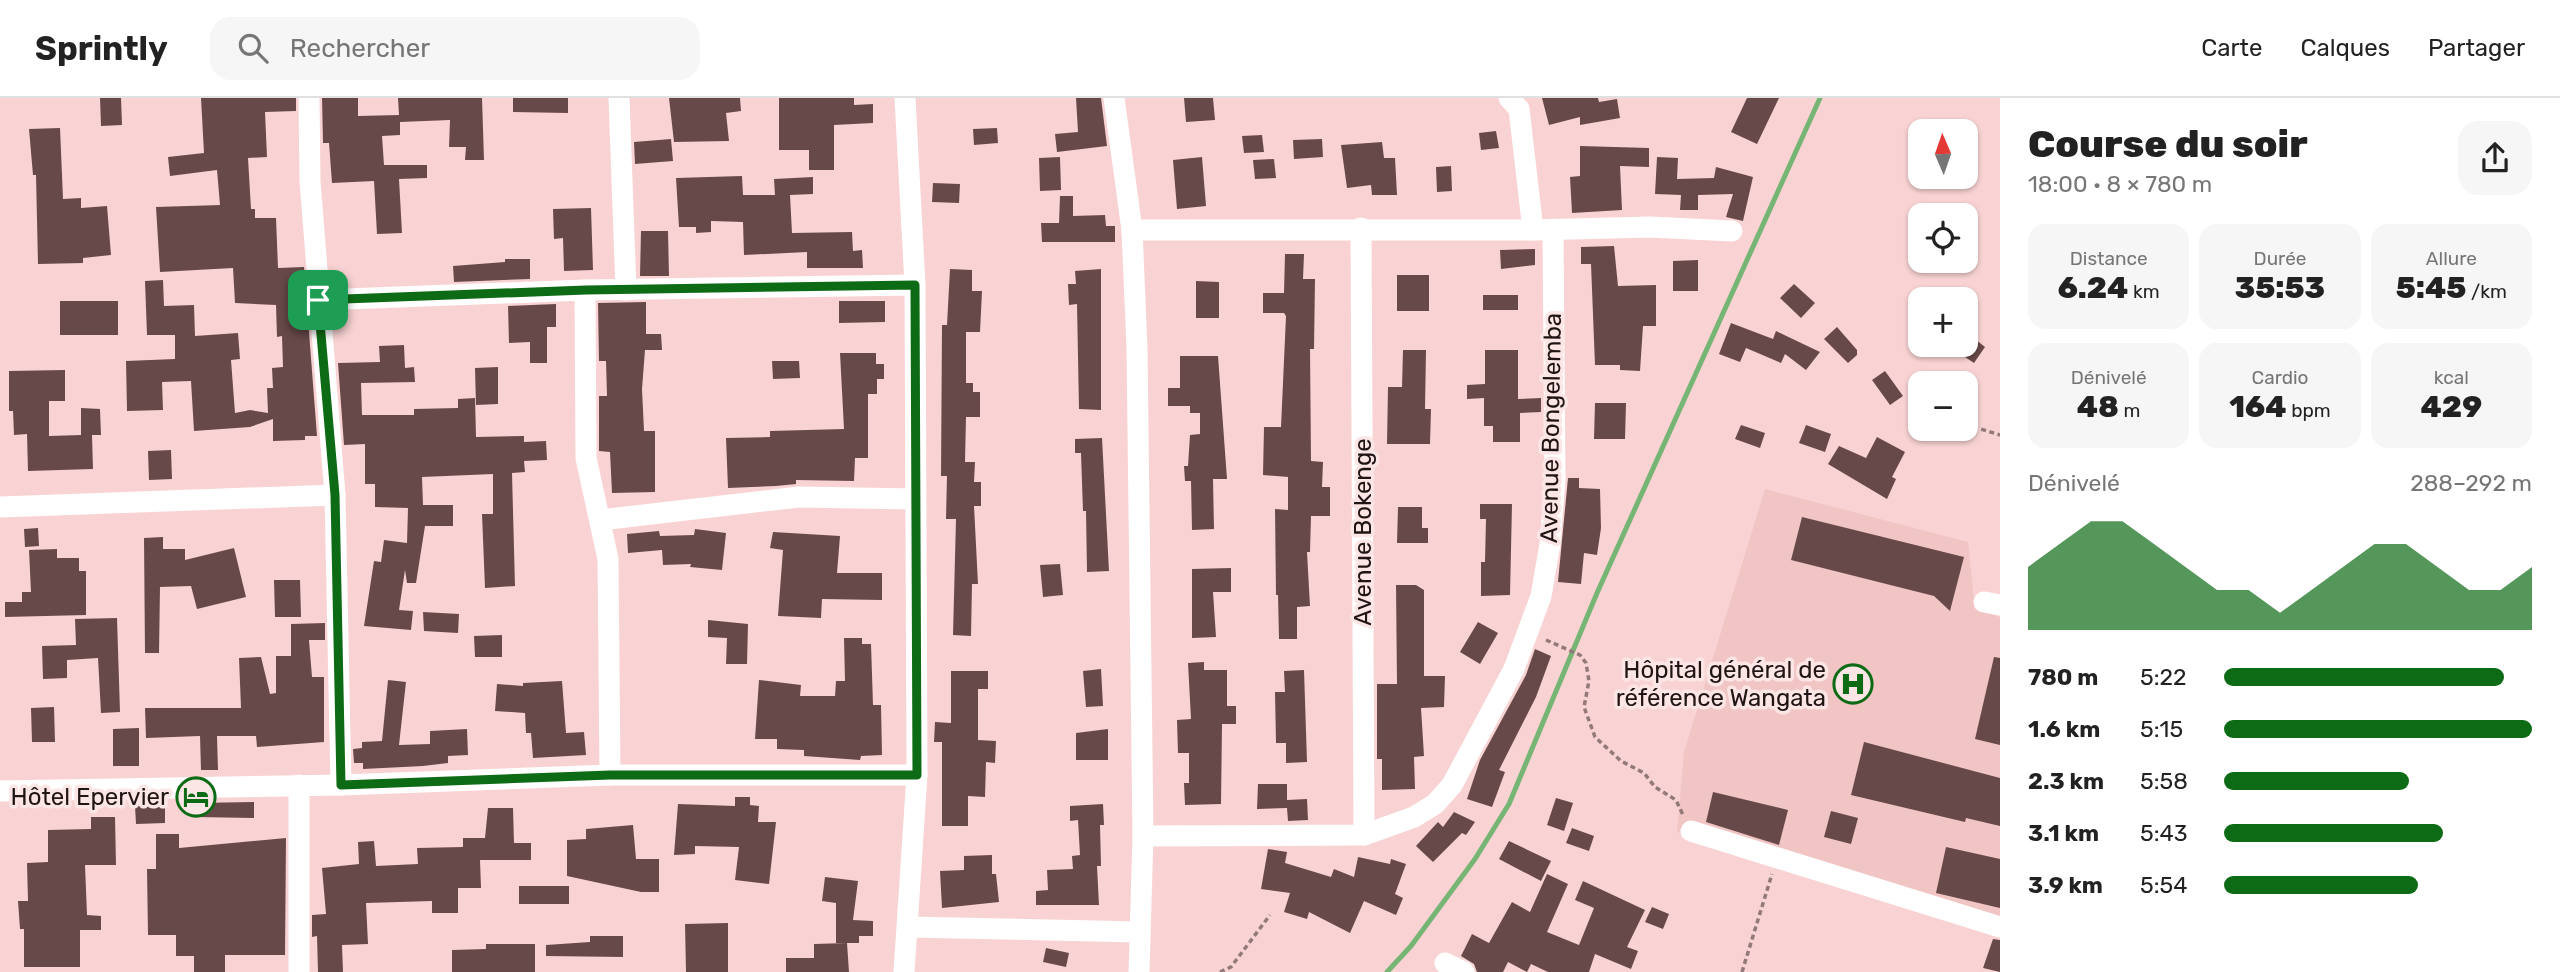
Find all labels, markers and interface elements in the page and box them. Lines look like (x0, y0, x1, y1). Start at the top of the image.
search box (210, 17, 700, 80)
text: Sprintly (35, 29, 168, 68)
icon: search (234, 29, 272, 67)
text: Rechercher (290, 33, 430, 64)
text: Carte (2201, 34, 2262, 62)
text: Calques (2300, 34, 2390, 62)
text: Partager (2428, 34, 2525, 62)
north arrow (1908, 119, 1978, 189)
map controls (1908, 119, 1978, 441)
text: Course du soir (2028, 121, 2308, 167)
button: share (2458, 121, 2532, 195)
text: 18:00 · 8 × 780 m (2028, 170, 2212, 198)
button: locate (1908, 203, 1978, 273)
text: Distance (2070, 247, 2148, 270)
text: Durée (2254, 247, 2306, 270)
text: Allure (2426, 247, 2477, 270)
pin (288, 270, 348, 330)
text: 6.24 (2058, 270, 2128, 306)
text: 35:53 (2235, 270, 2325, 306)
text: 5:45 (2396, 270, 2466, 306)
text: km (2128, 280, 2160, 303)
text: /km (2466, 280, 2507, 303)
icon: arrive (299, 281, 337, 319)
button: + (1908, 287, 1978, 357)
street label: Avenue Bongelemba (1535, 313, 1567, 543)
text: Dénivelé (2071, 366, 2147, 389)
text: Cardio (2252, 366, 2308, 389)
text: kcal (2434, 366, 2469, 389)
button: − (1908, 371, 1978, 441)
text: 48 (2077, 389, 2119, 425)
text: 164 (2229, 389, 2287, 425)
text: 429 (2421, 389, 2482, 425)
text: m (2119, 399, 2140, 422)
text: bpm (2287, 399, 2331, 422)
street label: Avenue Bokenge (1349, 438, 1377, 626)
text: Dénivelé (2028, 469, 2120, 497)
text: 288–292 m (2410, 469, 2532, 497)
place label: Hôpital général de référence Wangata (1616, 656, 1826, 712)
hospital icon: Hôpital général de référence Wangata (1832, 663, 1874, 705)
text: 780 m (2028, 663, 2098, 691)
text: 5:22 (2140, 663, 2187, 691)
text: 1.6 km (2028, 715, 2100, 743)
text: 5:15 (2140, 715, 2183, 743)
text: 2.3 km (2028, 767, 2104, 795)
text: 5:58 (2140, 767, 2188, 795)
hotel icon: Hôtel Epervier (175, 776, 217, 818)
place label: Hôtel Epervier (11, 783, 169, 811)
text: 3.1 km (2028, 819, 2099, 847)
text: 5:43 (2140, 819, 2188, 847)
text: 3.9 km (2028, 871, 2103, 899)
text: 5:54 (2140, 871, 2188, 899)

